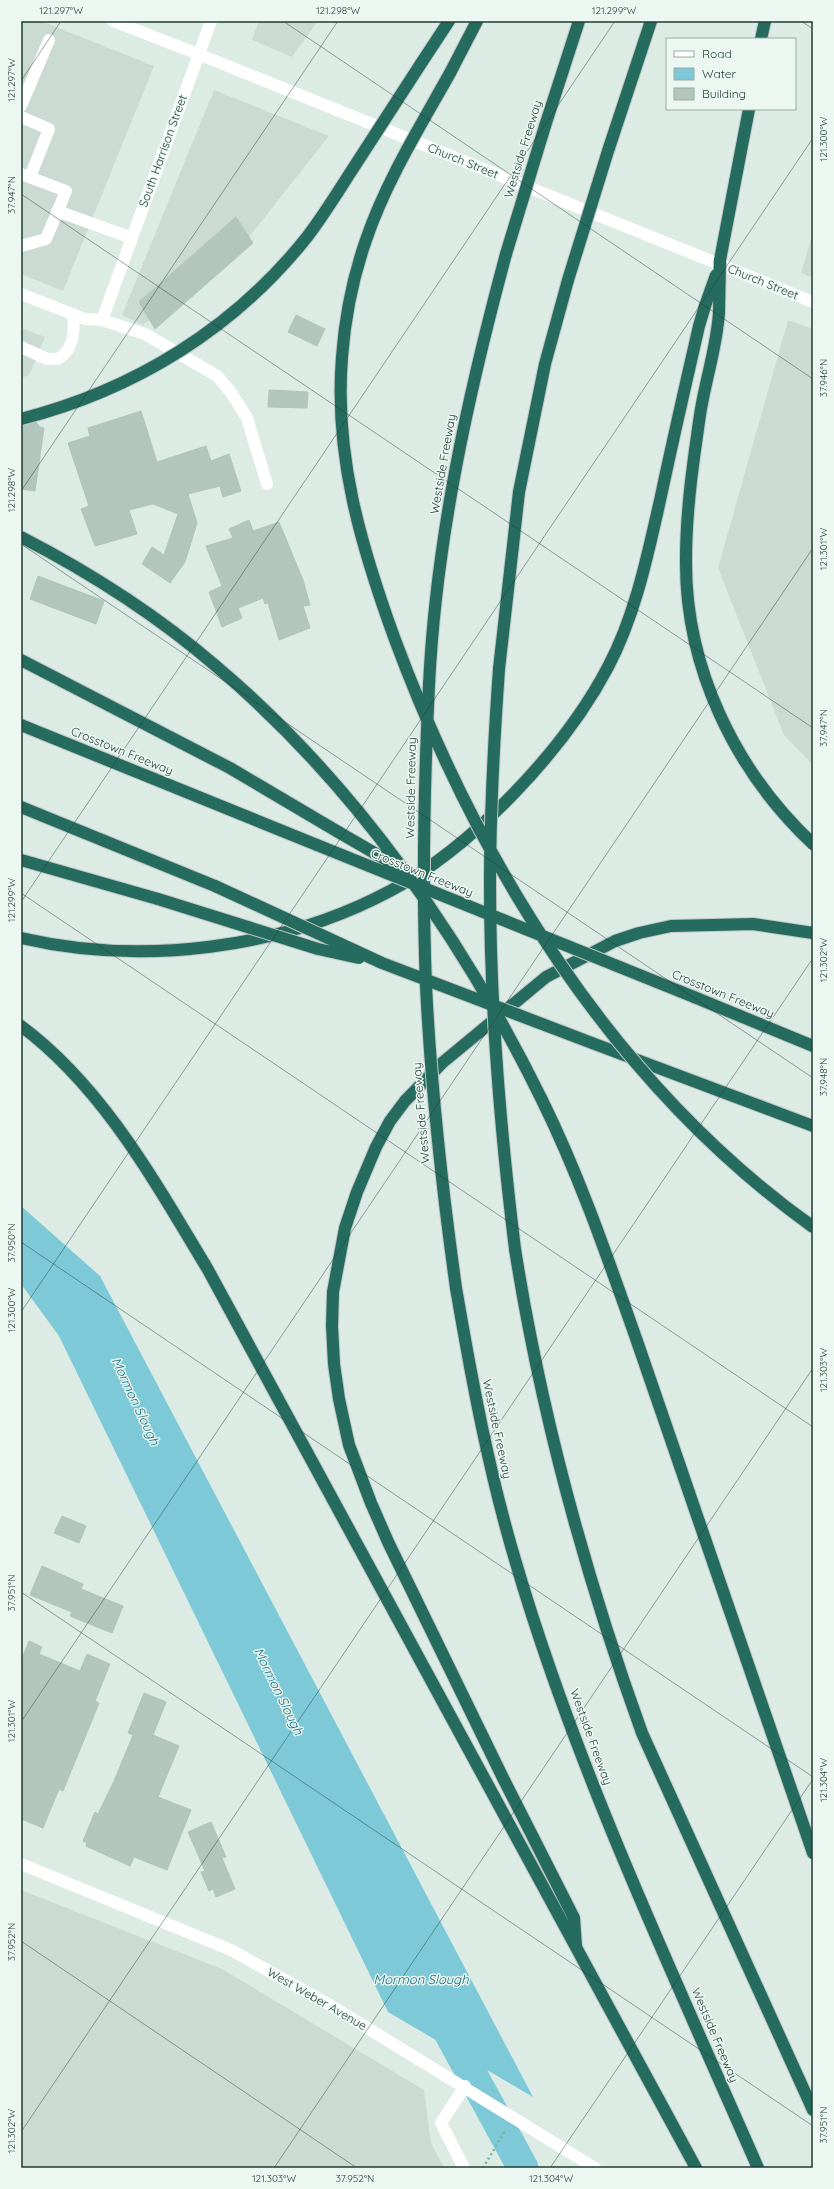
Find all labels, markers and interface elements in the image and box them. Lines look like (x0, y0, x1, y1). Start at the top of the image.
text: 121.297°W (39, 4, 83, 17)
text: 121.298°W (316, 4, 360, 17)
text: 121.299°W (592, 4, 637, 17)
legend (666, 38, 796, 110)
text: Road (702, 46, 732, 61)
text: 121.297°W (5, 58, 18, 102)
text: Water (702, 66, 737, 81)
text: Building (702, 86, 746, 101)
street label: South Harrison Street (135, 93, 190, 209)
street label: Westside Freeway (501, 98, 545, 200)
text: 121.300°W (817, 116, 830, 161)
street label: Church Street (426, 140, 501, 182)
text: 37.947°N (5, 176, 18, 214)
street label: Church Street (726, 261, 801, 303)
text: 37.946°N (817, 359, 830, 397)
street label: Westside Freeway (426, 413, 459, 515)
text: 121.298°W (5, 468, 18, 512)
text: 121.301°W (817, 527, 830, 570)
text: 37.947°N (817, 709, 830, 747)
street label: Crosstown Freeway (69, 723, 176, 778)
street label: Westside Freeway (402, 737, 419, 839)
street label: Crosstown Freeway (369, 845, 476, 900)
text: 121.299°W (5, 877, 18, 922)
text: 121.302°W (817, 937, 830, 982)
street label: Crosstown Freeway (670, 966, 777, 1021)
text: 37.948°N (817, 1058, 830, 1096)
street label: Westside Freeway (409, 1062, 432, 1164)
text: 37.950°N (5, 1223, 18, 1263)
text: 121.300°W (5, 1287, 18, 1332)
text: 121.303°W (817, 1348, 830, 1392)
water label: Mormon Slough (109, 1354, 164, 1448)
street label: Westside Freeway (480, 1378, 515, 1480)
text: 37.951°N (5, 1575, 18, 1611)
water label: Mormon Slough (251, 1645, 307, 1738)
street label: Westside Freeway (567, 1687, 616, 1787)
text: 121.301°W (5, 1699, 18, 1742)
text: 121.304°W (817, 1758, 830, 1802)
text: 37.952°N (5, 1923, 18, 1961)
street label: West Weber Avenue (265, 1964, 370, 2033)
water label: Mormon Slough (373, 1971, 469, 1987)
street label: Westside Freeway (689, 1985, 742, 2084)
text: 37.951°N (817, 2107, 830, 2143)
text: 121.302°W (5, 2108, 18, 2153)
text: 121.303°W (252, 2172, 296, 2185)
text: 37.952°N (336, 2172, 374, 2185)
text: 121.304°W (529, 2172, 573, 2185)

